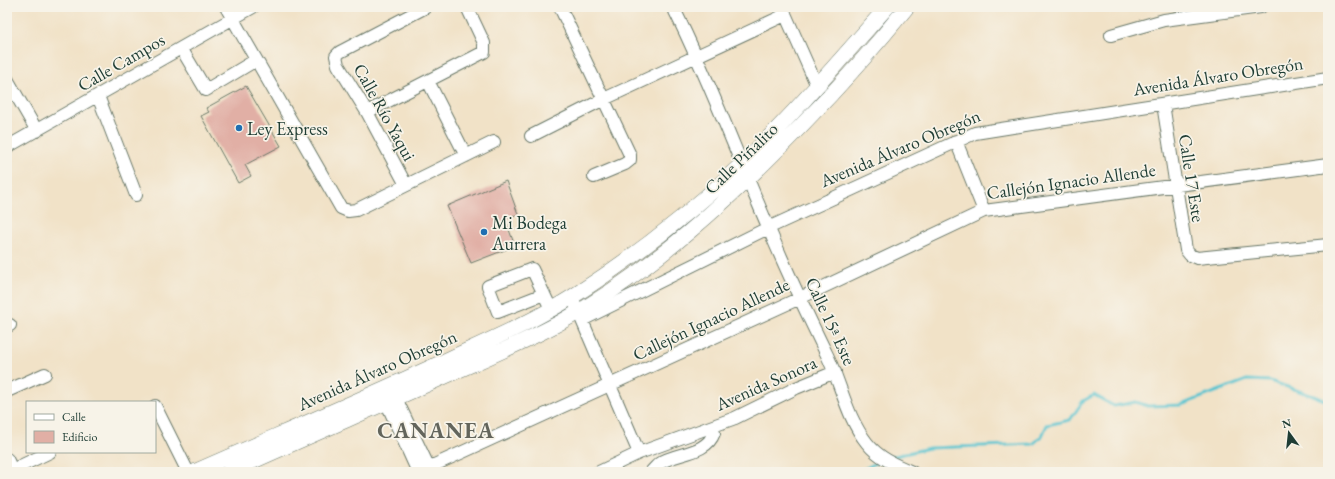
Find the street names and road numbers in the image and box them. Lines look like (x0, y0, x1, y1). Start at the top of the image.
street label: Calle Campos (73, 28, 169, 96)
street label: Avenida Álvaro Obregón (1130, 51, 1305, 101)
street label: Calle Río Yaqui (349, 59, 422, 165)
street label: Avenida Álvaro Obregón (816, 104, 984, 193)
street label: Calle Piñalito (699, 117, 783, 199)
street label: Calle 17 Este (1174, 132, 1210, 224)
street label: Callejón Ignacio Allende (985, 158, 1157, 204)
street label: Callejón Ignacio Allende (629, 273, 793, 365)
street label: Calle 15ª Este (801, 273, 861, 369)
street label: Avenida Álvaro Obregón (293, 324, 461, 416)
street label: Avenida Sonora (711, 350, 821, 416)

